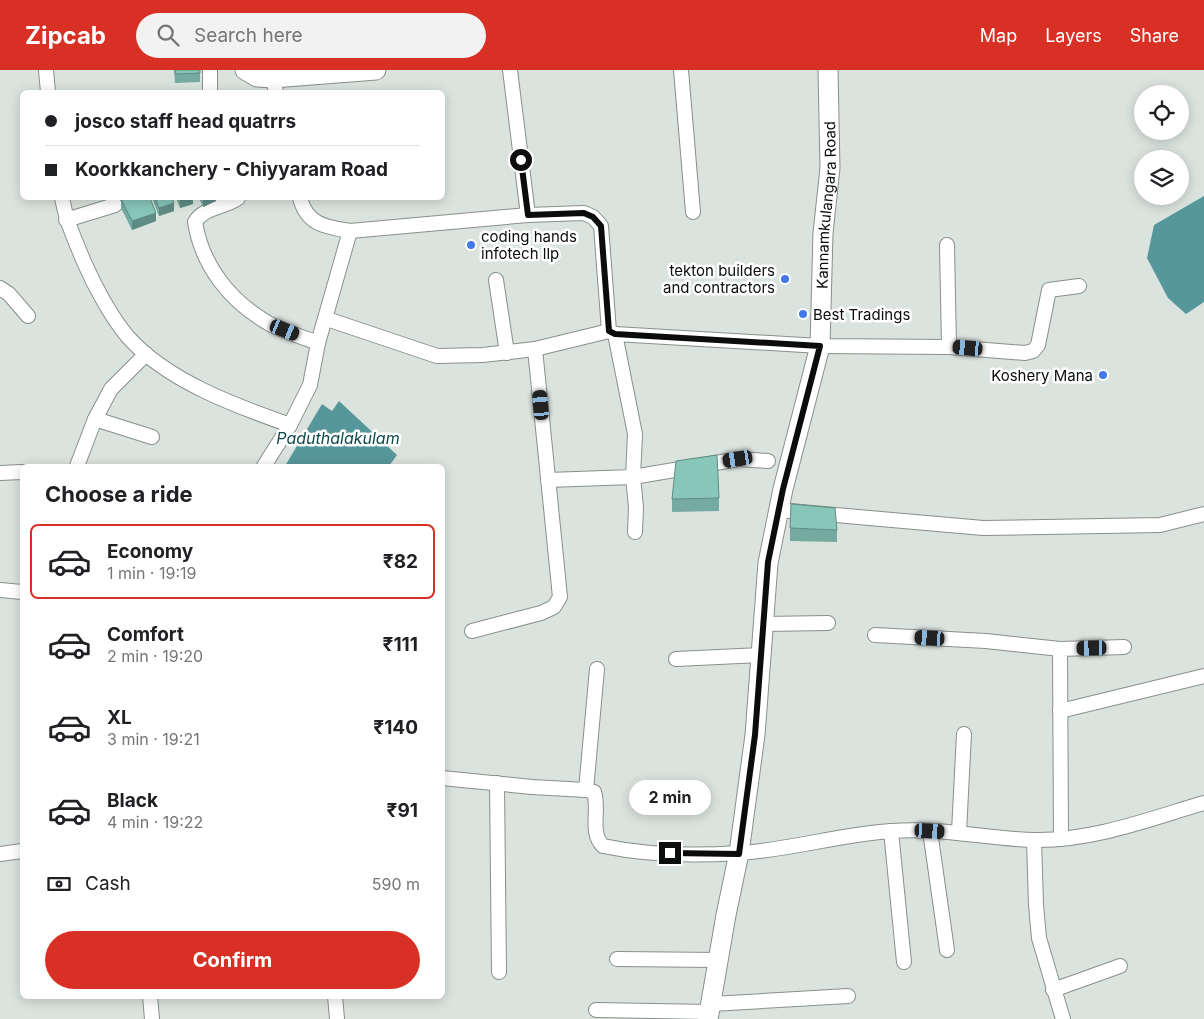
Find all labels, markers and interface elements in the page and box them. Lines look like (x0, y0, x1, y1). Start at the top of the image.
search box (136, 13, 486, 58)
text: Zipcab (25, 21, 106, 50)
icon: search (154, 21, 182, 49)
text: Search here (194, 24, 303, 47)
text: Map (980, 25, 1017, 46)
text: Layers (1045, 25, 1102, 46)
text: Share (1130, 25, 1179, 46)
map controls (1134, 85, 1189, 205)
button: locate (1134, 85, 1189, 140)
text: josco staff head quatrrs (75, 110, 296, 133)
street label: Kannamkulangara Road (812, 121, 840, 289)
route start (510, 149, 532, 171)
button: layers (1134, 150, 1189, 205)
text: Koorkkanchery - Chiyyaram Road (75, 158, 388, 181)
place label: coding hands infotech llp (481, 227, 577, 263)
marker: coding hands infotech llp (465, 239, 477, 251)
place label: tekton builders and contractors (663, 261, 775, 297)
marker: tekton builders and contractors (779, 273, 791, 285)
place label: Best Tradings (813, 305, 910, 324)
marker: Best Tradings (797, 308, 809, 320)
car (268, 317, 301, 343)
car (952, 339, 983, 357)
place label: Koshery Mana (991, 366, 1093, 385)
marker: Koshery Mana (1097, 369, 1109, 381)
car (532, 389, 549, 421)
water label: Paduthalakulam (276, 428, 400, 448)
car (722, 449, 753, 469)
text: Choose a ride (45, 481, 193, 507)
icon: car (47, 539, 92, 584)
text: Economy (107, 540, 193, 563)
text: ₹82 (383, 550, 418, 573)
text: 1 min · 19:19 (107, 563, 196, 583)
icon: car (47, 622, 92, 667)
text: Comfort (107, 623, 184, 646)
car (914, 630, 945, 646)
text: ₹111 (383, 633, 418, 656)
car (1076, 640, 1107, 656)
text: 2 min · 19:20 (107, 646, 203, 666)
icon: car (47, 705, 92, 750)
text: XL (107, 706, 132, 729)
text: ₹140 (373, 716, 418, 739)
text: 3 min · 19:21 (107, 729, 200, 749)
callout: 2 min (629, 780, 711, 816)
text: 2 min (649, 787, 691, 807)
icon: car (47, 788, 92, 833)
text: Black (107, 789, 158, 812)
text: ₹91 (387, 799, 418, 822)
text: 4 min · 19:22 (107, 812, 203, 832)
car (914, 823, 945, 839)
route end (659, 842, 681, 864)
icon: cash (45, 870, 73, 898)
text: Cash (85, 872, 131, 895)
text: 590 m (372, 874, 420, 894)
button: Confirm (45, 931, 420, 989)

